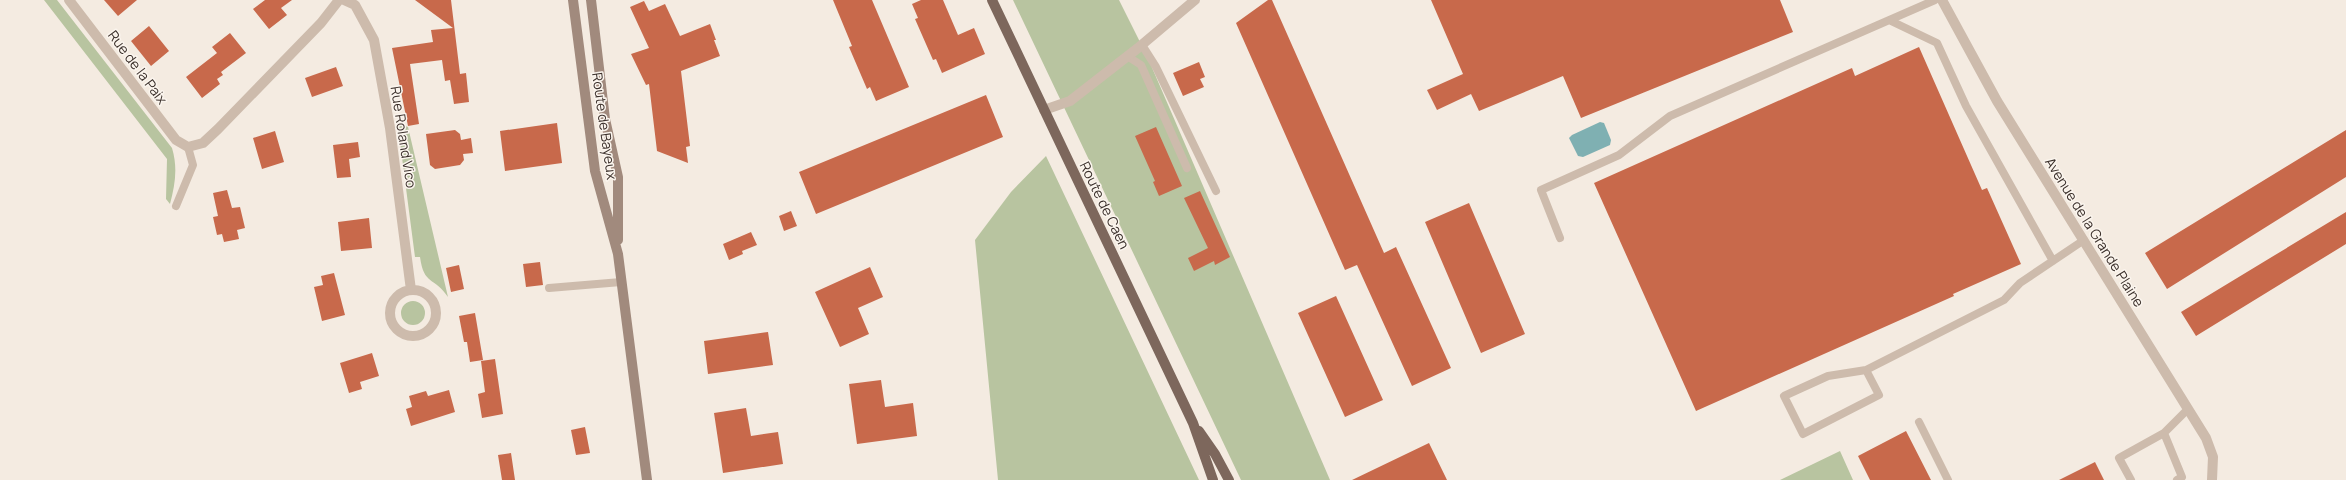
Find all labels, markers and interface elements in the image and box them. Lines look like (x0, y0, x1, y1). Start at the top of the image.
street label: Rue de la Paix (104, 26, 172, 108)
street label: Route de Bayeux (588, 71, 622, 181)
street label: Rue Roland Vico (387, 85, 421, 189)
street label: Avenue de la Grande Plaine (2041, 154, 2149, 310)
street label: Route de Caen (1076, 158, 1134, 252)

